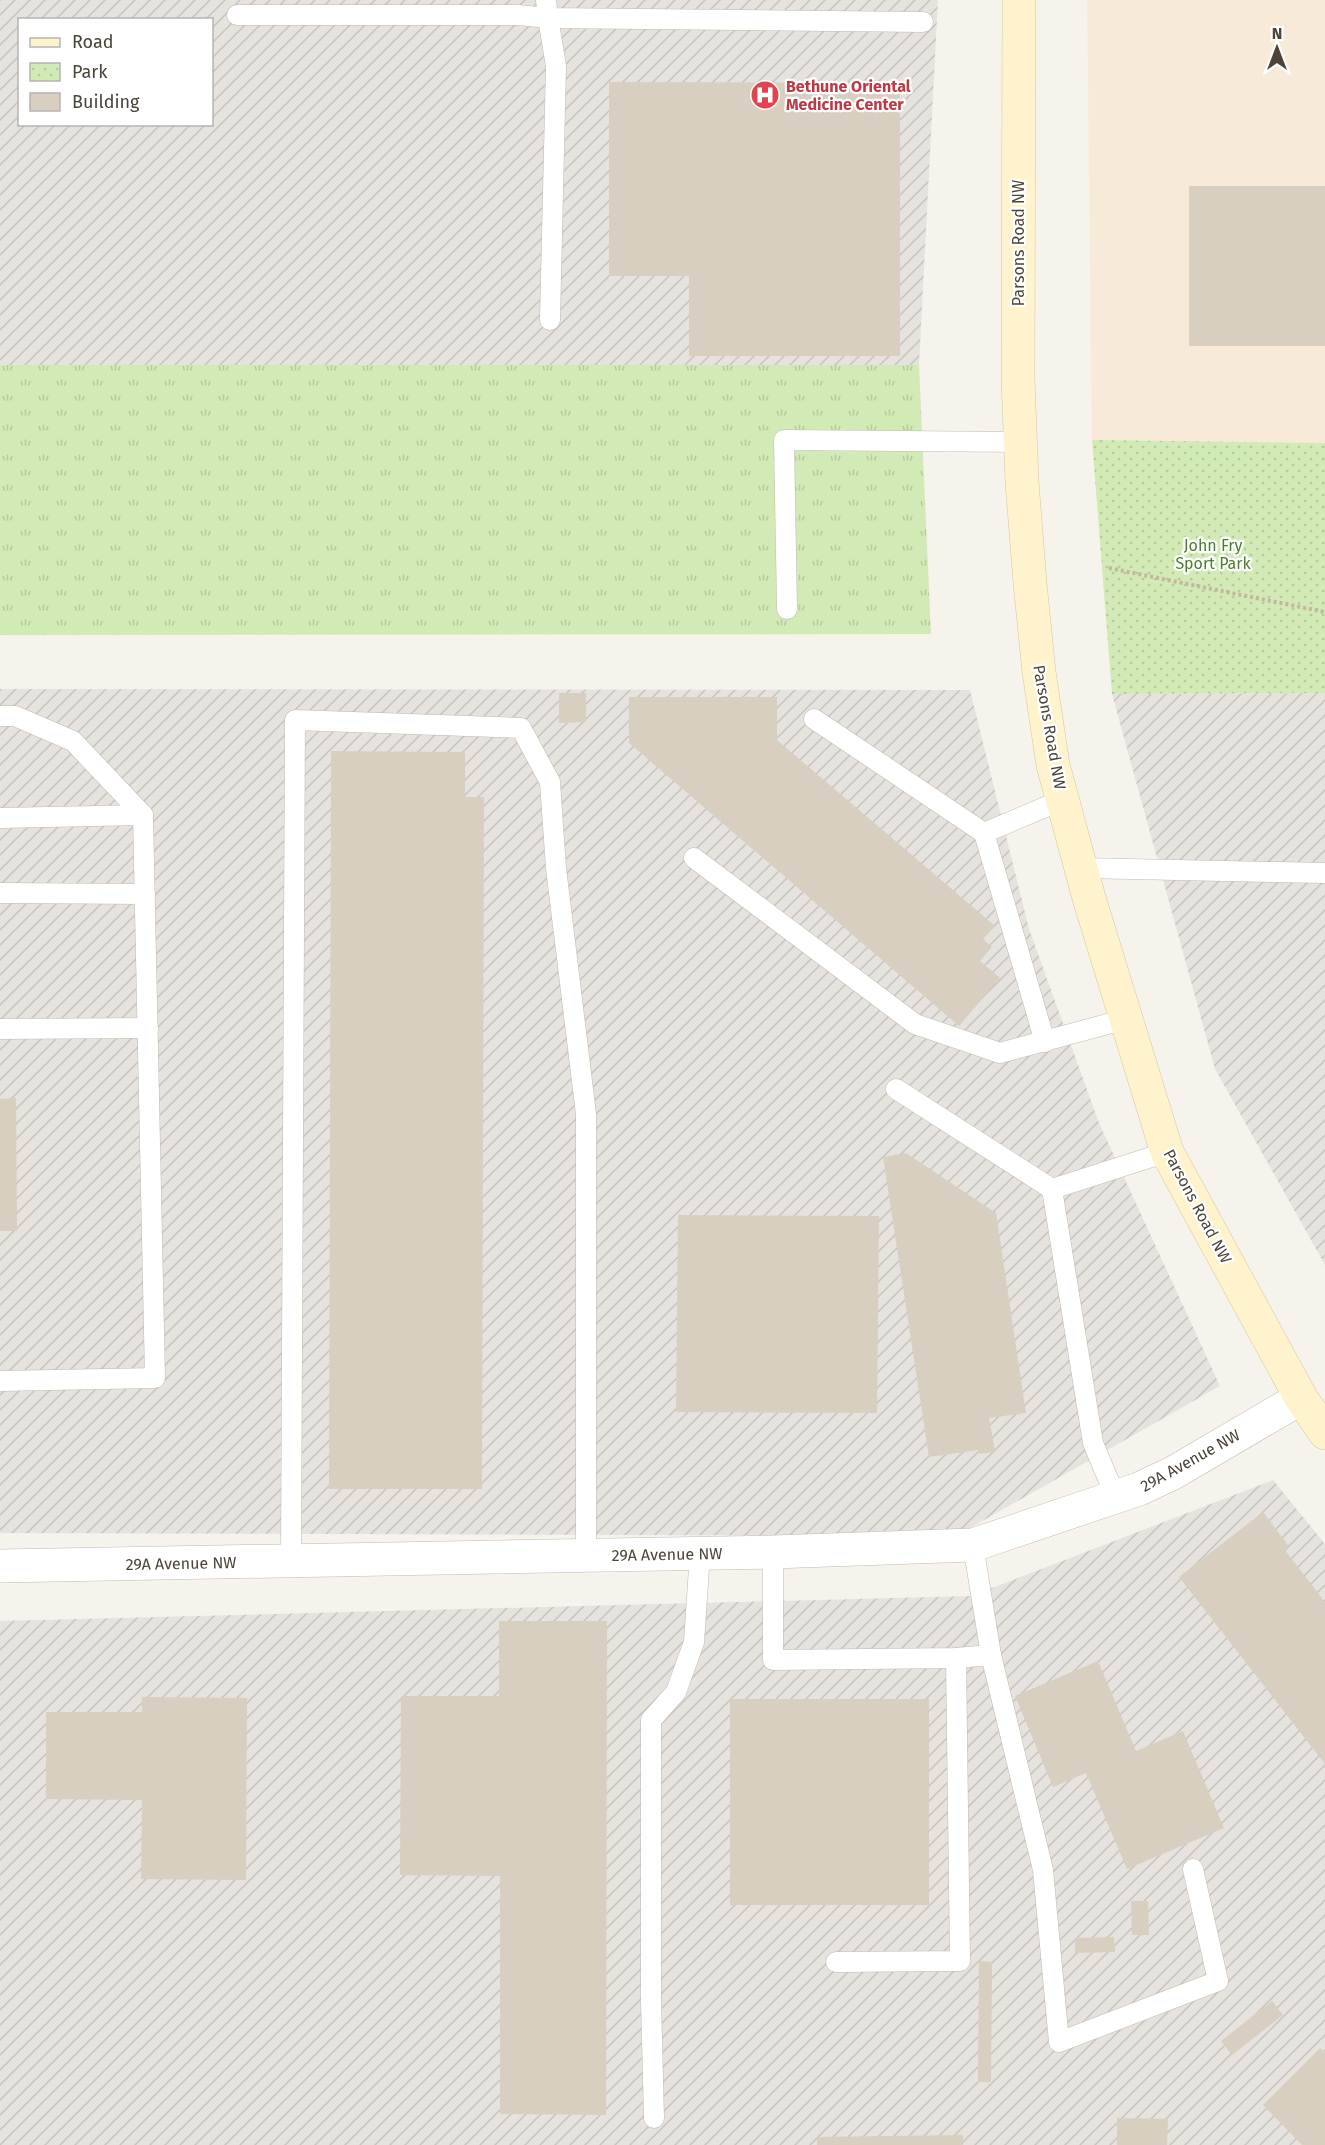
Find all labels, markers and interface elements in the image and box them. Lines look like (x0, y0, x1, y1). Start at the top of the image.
legend (18, 18, 213, 126)
north arrow (1247, 18, 1307, 78)
text: N (1272, 24, 1282, 43)
text: Road (72, 31, 114, 53)
text: Park (72, 61, 108, 83)
place label: Bethune Oriental Medicine Center (786, 77, 911, 114)
hospital icon: Bethune Oriental Medicine Center (749, 79, 781, 111)
text: Building (72, 91, 140, 113)
street label: Parsons Road NW (1009, 180, 1028, 306)
park label: John Fry Sport Park (1175, 536, 1251, 573)
street label: Parsons Road NW (1029, 663, 1070, 791)
street label: Parsons Road NW (1160, 1146, 1236, 1266)
street label: 29A Avenue NW (1137, 1425, 1243, 1496)
street label: 29A Avenue NW (611, 1544, 723, 1565)
street label: 29A Avenue NW (125, 1553, 237, 1574)

